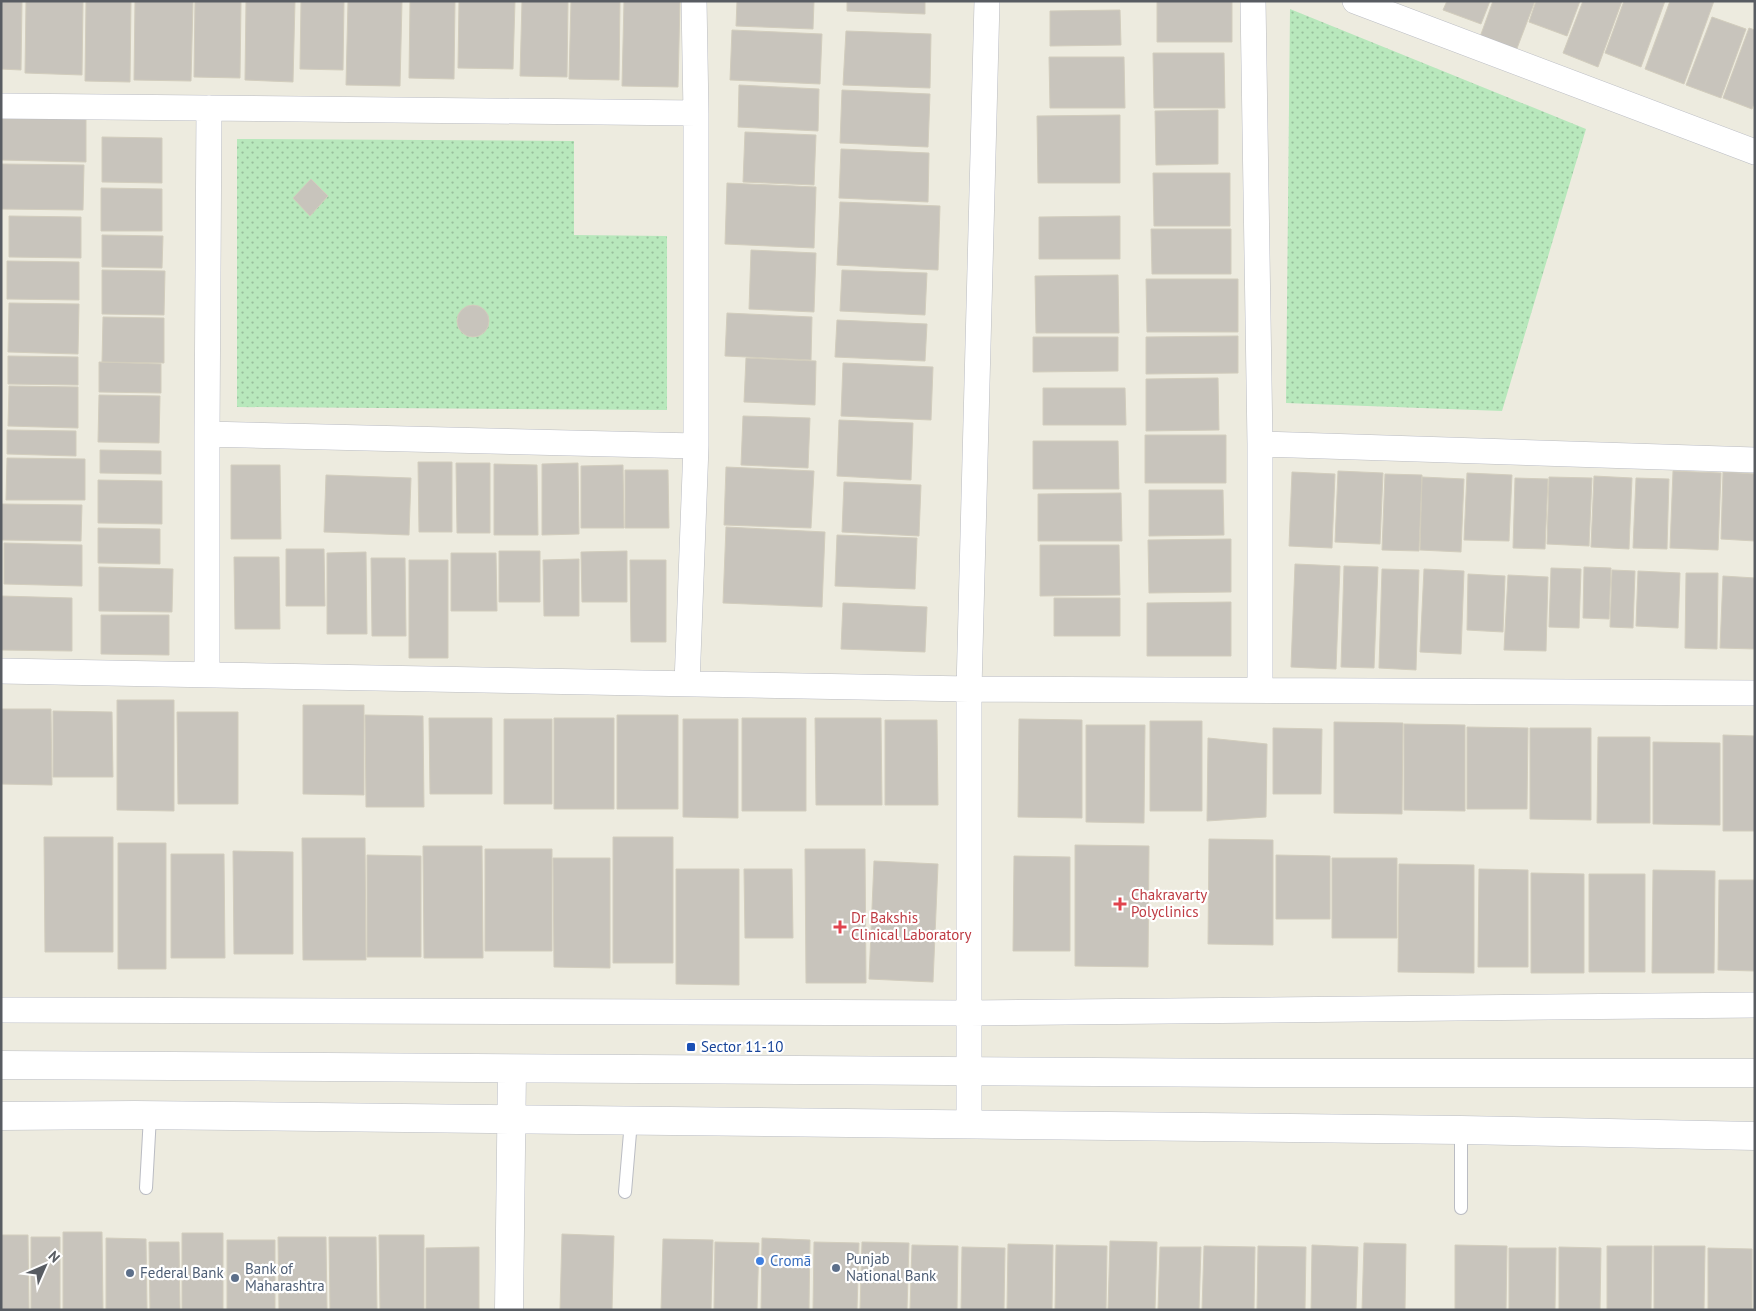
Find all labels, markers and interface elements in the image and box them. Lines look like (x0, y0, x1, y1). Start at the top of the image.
place label: Chakravarty Polyclinics (1131, 885, 1207, 921)
marker: Chakravarty Polyclinics (1113, 897, 1127, 911)
place label: Dr Bakshis Clinical Laboratory (851, 908, 971, 944)
marker: Dr Bakshis Clinical Laboratory (833, 920, 847, 934)
place label: Sector 11-10 (701, 1037, 783, 1056)
marker: Sector 11-10 (685, 1041, 697, 1053)
north arrow (20, 1241, 70, 1291)
text: N (45, 1247, 64, 1266)
place label: Punjab National Bank (846, 1249, 937, 1285)
place label: Cromā (770, 1251, 811, 1270)
marker: Cromā (754, 1255, 766, 1267)
place label: Bank of Maharashtra (245, 1259, 325, 1295)
marker: Punjab National Bank (830, 1262, 842, 1274)
place label: Federal Bank (140, 1263, 224, 1282)
marker: Federal Bank (124, 1267, 136, 1279)
marker: Bank of Maharashtra (229, 1272, 241, 1284)

